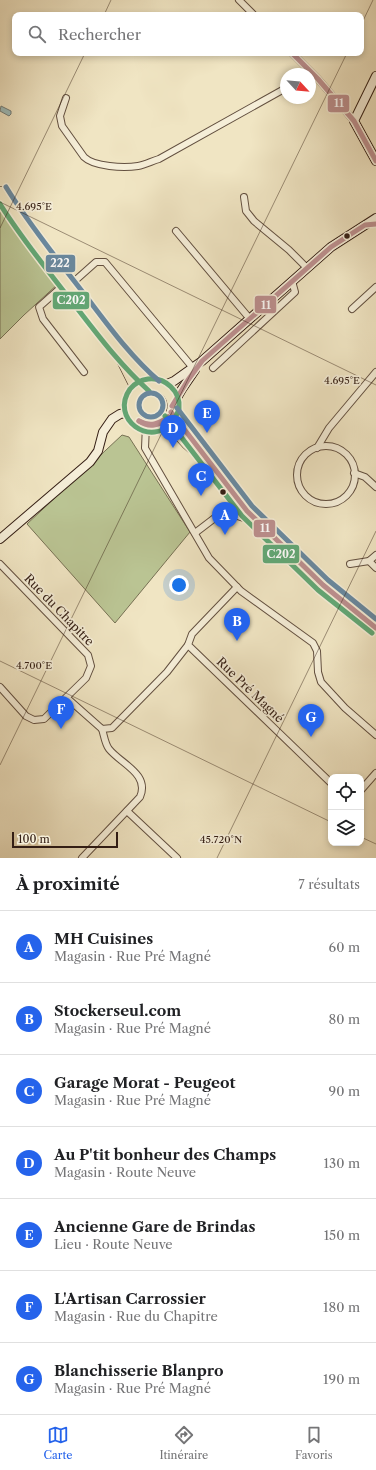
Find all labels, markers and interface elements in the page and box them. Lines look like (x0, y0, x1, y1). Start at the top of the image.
search box (12, 12, 364, 56)
icon: search (26, 23, 48, 45)
text: Rechercher (58, 25, 141, 44)
north arrow (280, 68, 316, 104)
line badge: 11 (327, 94, 350, 113)
text: 11 (334, 96, 344, 110)
text: 4.695°E (16, 200, 52, 213)
unlabelled marker (342, 231, 352, 241)
line badge: 222 (45, 254, 76, 273)
text: 222 (50, 256, 70, 270)
line badge: C202 (52, 291, 90, 310)
text: C202 (57, 293, 86, 307)
line badge: 11 (254, 295, 277, 314)
text: 11 (261, 298, 271, 312)
text: 4.695°E (324, 374, 360, 387)
pin: E (194, 400, 220, 433)
pin: D (160, 415, 186, 448)
pin: C (188, 463, 214, 496)
unlabelled marker (218, 487, 228, 497)
pin: A (212, 502, 238, 535)
line badge: 11 (253, 519, 276, 538)
text: 11 (260, 521, 270, 535)
line badge: C202 (262, 544, 300, 564)
text: C202 (267, 547, 296, 561)
street label: Rue du Chapitre (21, 571, 98, 649)
your location (169, 575, 189, 595)
pin: B (224, 608, 250, 641)
street label: Rue Pré Magné (214, 654, 287, 726)
text: 4.700°E (16, 659, 52, 672)
pin: F (48, 696, 74, 729)
pin: G (298, 704, 324, 737)
map controls (328, 774, 364, 846)
button: locate (328, 774, 364, 810)
button: layers (328, 810, 364, 846)
scale bar (12, 830, 118, 849)
text: 100 m (18, 832, 50, 846)
text: 45.720°N (200, 833, 242, 846)
text: À proximité (16, 874, 120, 894)
text: 7 résultats (298, 876, 360, 892)
text: MH Cuisines (54, 929, 153, 948)
text: A (24, 939, 34, 955)
text: 60 m (329, 939, 360, 955)
text: Magasin · Rue Pré Magné (54, 948, 211, 964)
text: Stockerseul.com (54, 1001, 181, 1020)
text: B (24, 1011, 34, 1027)
text: 80 m (328, 1011, 360, 1027)
text: Magasin · Rue Pré Magné (54, 1020, 211, 1036)
text: Garage Morat - Peugeot (54, 1073, 236, 1092)
text: C (24, 1083, 34, 1099)
text: 90 m (329, 1083, 360, 1099)
text: Magasin · Rue Pré Magné (54, 1092, 211, 1108)
text: Au P'tit bonheur des Champs (54, 1145, 276, 1164)
text: D (23, 1155, 35, 1171)
text: 130 m (324, 1155, 360, 1171)
text: Magasin · Route Neuve (54, 1164, 196, 1180)
text: Ancienne Gare de Brindas (54, 1217, 255, 1236)
text: E (24, 1227, 34, 1243)
text: 150 m (324, 1227, 360, 1243)
text: Lieu · Route Neuve (54, 1236, 173, 1252)
text: L'Artisan Carrossier (54, 1289, 206, 1308)
text: F (25, 1299, 33, 1315)
text: 180 m (323, 1299, 360, 1315)
text: Magasin · Rue du Chapitre (54, 1308, 218, 1324)
text: Blanchisserie Blanpro (54, 1361, 224, 1380)
text: G (23, 1371, 35, 1387)
text: 190 m (323, 1371, 360, 1387)
text: Magasin · Rue Pré Magné (54, 1380, 211, 1396)
tab: Carte (43, 1424, 72, 1462)
tab: Itinéraire (159, 1424, 208, 1462)
tab: Favoris (295, 1424, 332, 1462)

